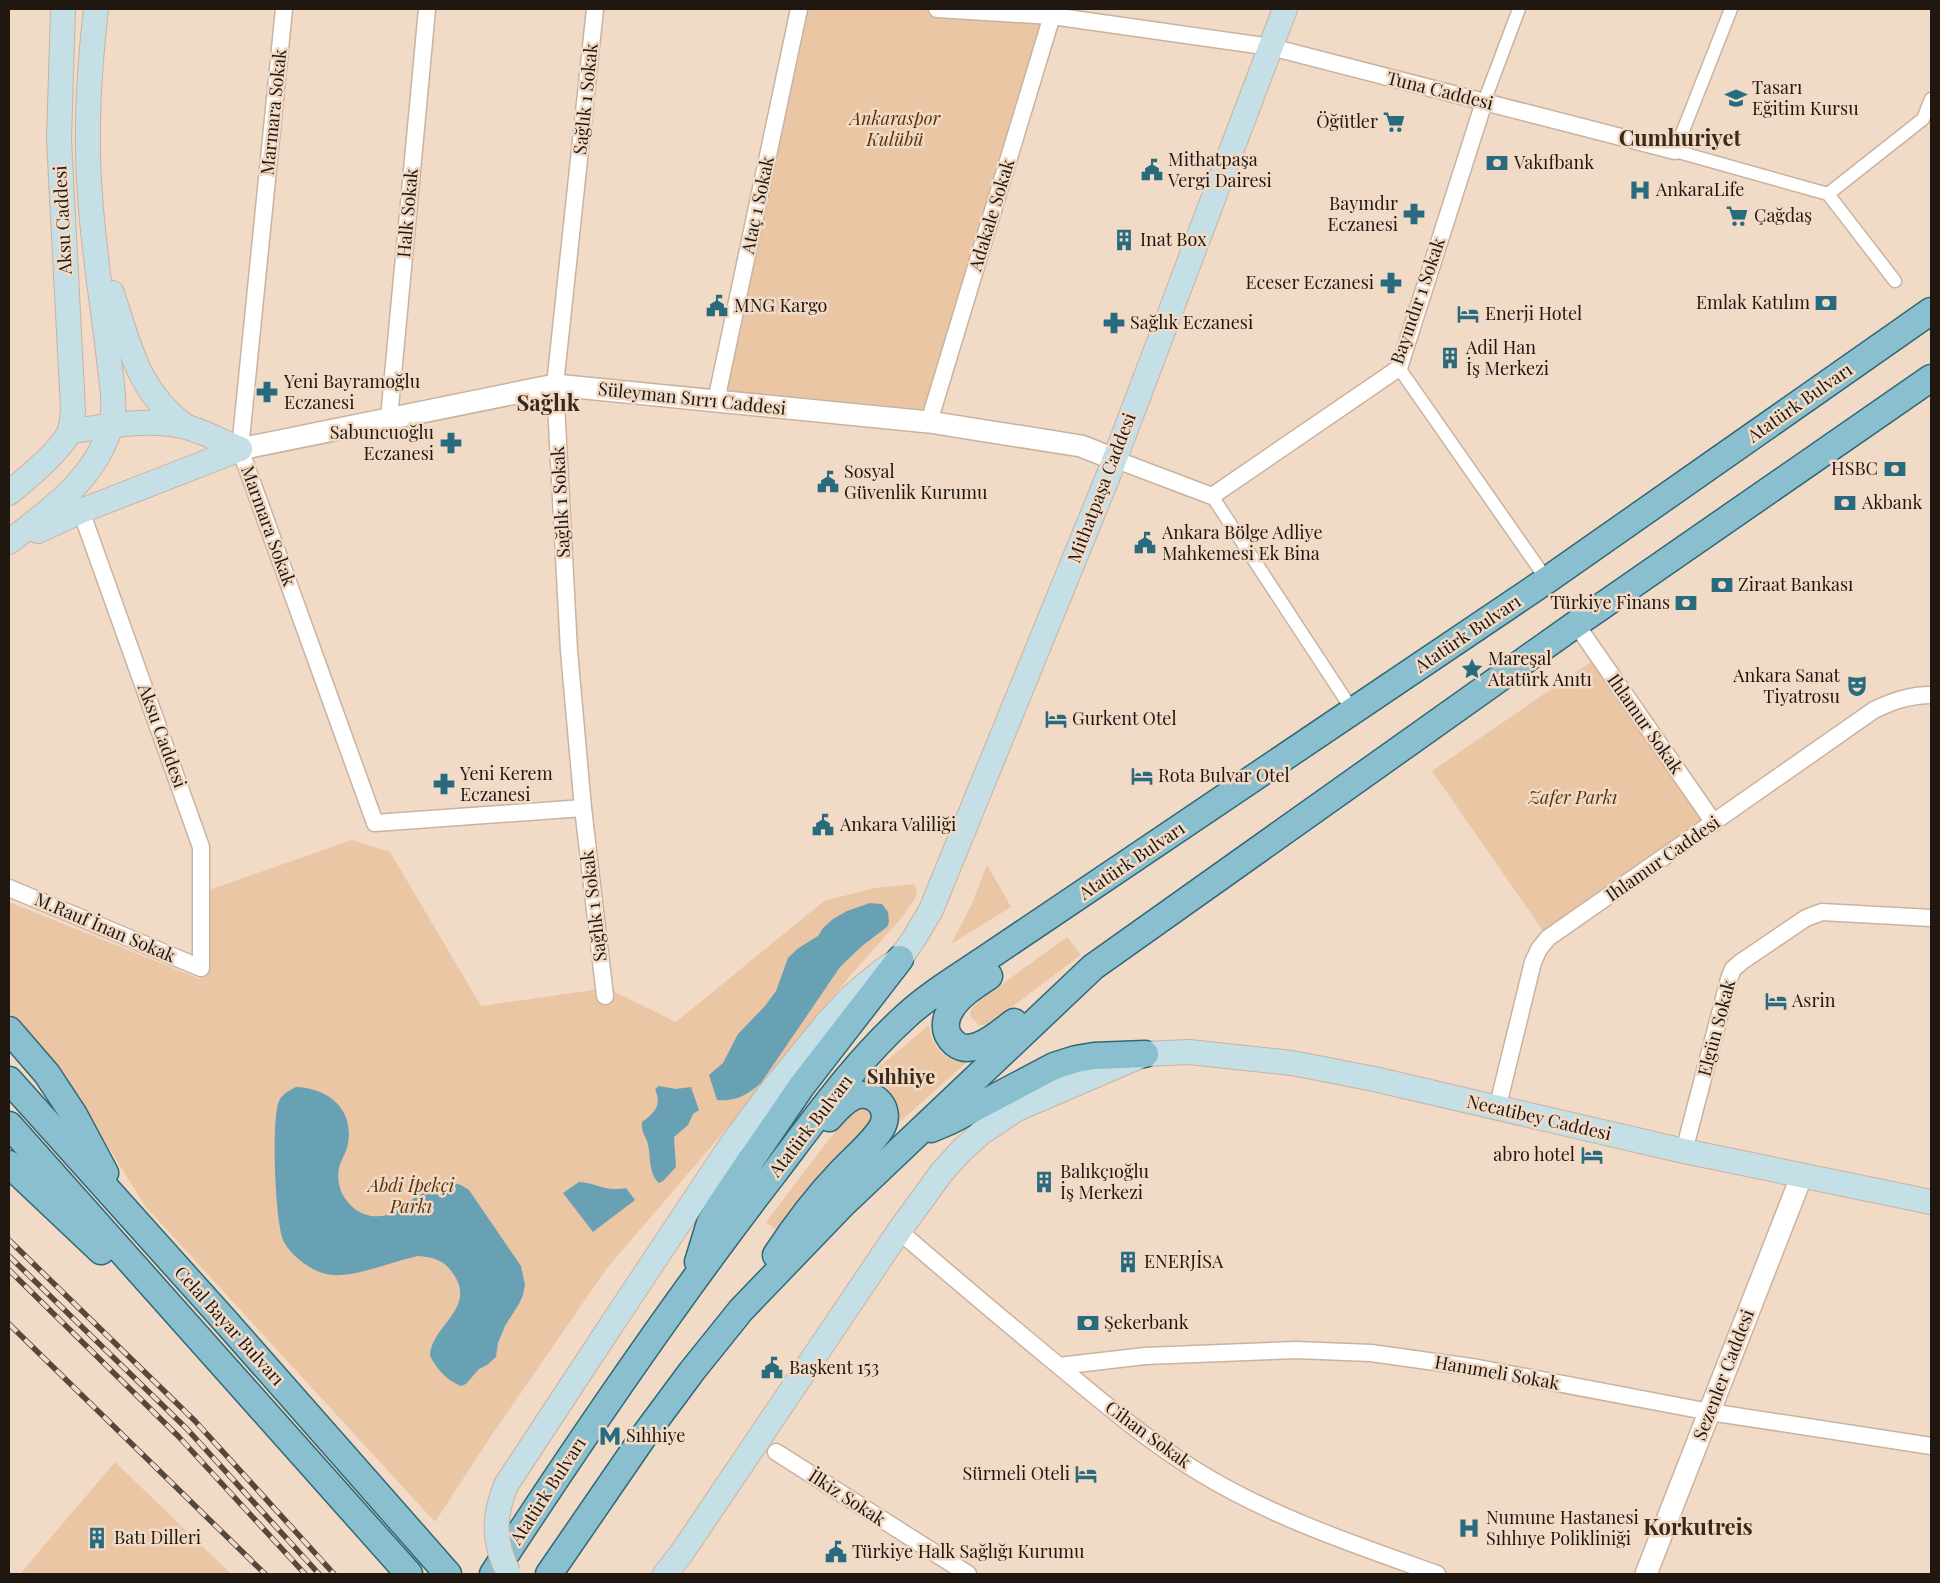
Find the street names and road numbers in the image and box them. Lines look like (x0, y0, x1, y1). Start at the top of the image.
street label: Sağlık 1 Sokak (567, 42, 603, 156)
street label: Marmara Sokak (254, 48, 292, 176)
street label: Tuna Caddesi (1384, 65, 1496, 115)
street label: Ataç 1 Sokak (735, 154, 779, 257)
street label: Adakale Sokak (962, 156, 1020, 275)
street label: Aksu Caddesi (47, 165, 77, 276)
street label: Halk Sokak (391, 167, 423, 259)
street label: Bayındır 1 Sokak (1384, 234, 1450, 367)
street label: Atatürk Bulvarı (1741, 357, 1857, 448)
street label: Süleyman Sırrı Caddesi (597, 376, 787, 420)
street label: Mithatpaşa Caddesi (1061, 409, 1141, 566)
street label: Sağlık 1 Sokak (545, 445, 575, 559)
street label: Marmara Sokak (236, 462, 302, 589)
street label: Atatürk Bulvarı (1409, 589, 1525, 678)
street label: Ihlamur Sokak (1602, 668, 1689, 778)
street label: Aksu Caddesi (133, 679, 193, 791)
street label: Ihlamur Caddesi (1601, 810, 1724, 906)
street label: Atatürk Bulvarı (1073, 816, 1189, 905)
street label: Sağlık 1 Sokak (574, 849, 612, 963)
street label: M.Rauf İnan Sokak (31, 887, 180, 968)
street label: Elgün Sokak (1692, 977, 1740, 1079)
street label: Atatürk Bulvarı (762, 1069, 858, 1182)
street label: Necatibey Caddesi (1465, 1089, 1614, 1145)
street label: Celal Bayar Bulvarı (170, 1260, 290, 1390)
street label: Sezenler Caddesi (1687, 1306, 1759, 1443)
street label: Hanımeli Sokak (1433, 1349, 1562, 1395)
street label: Cihan Sokak (1101, 1395, 1196, 1473)
street label: Atatürk Bulvarı (503, 1432, 591, 1549)
street label: İlkiz Sokak (804, 1463, 891, 1531)

